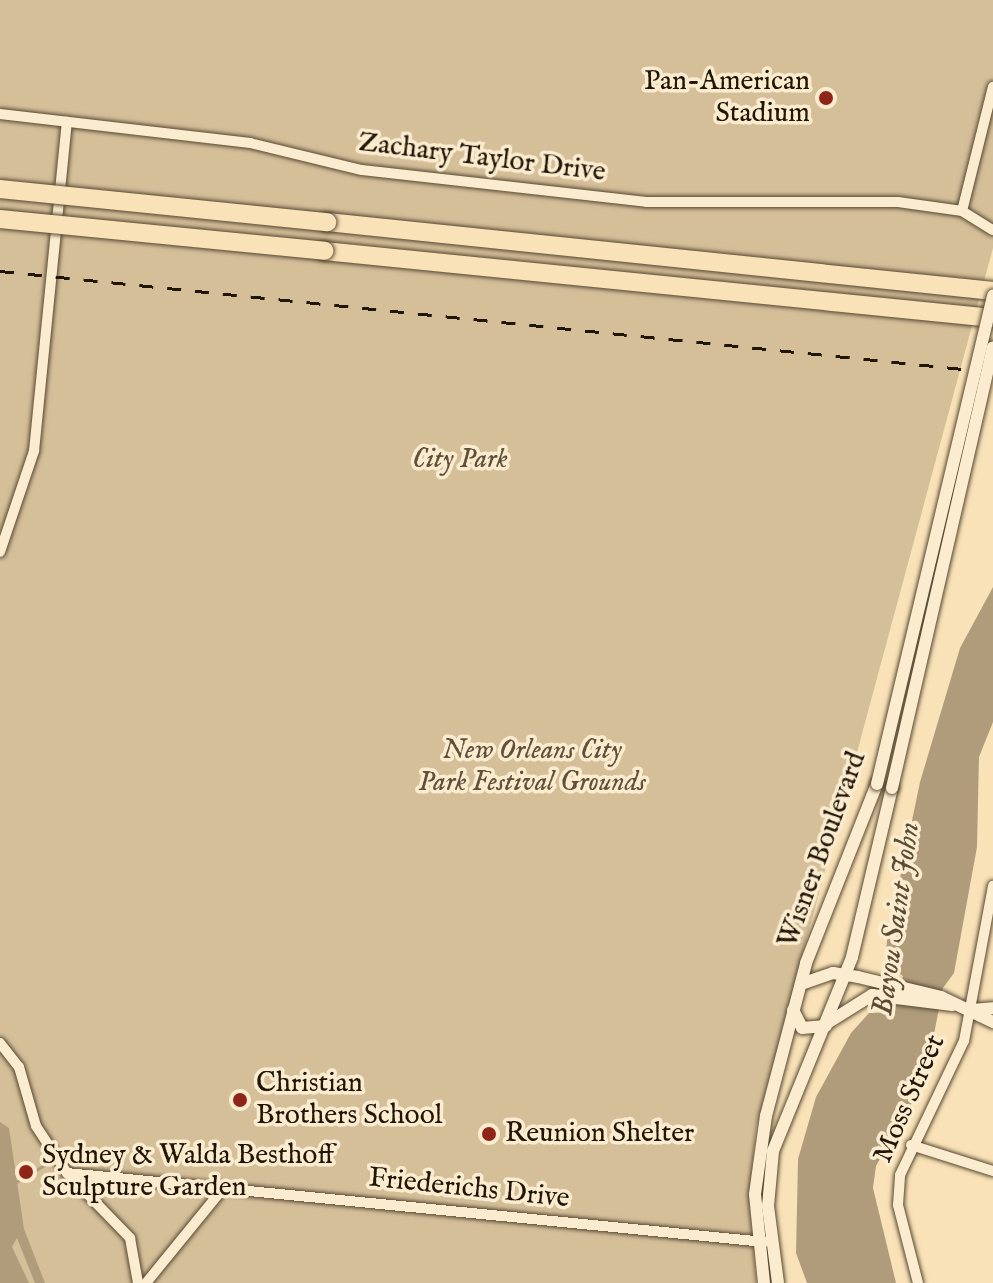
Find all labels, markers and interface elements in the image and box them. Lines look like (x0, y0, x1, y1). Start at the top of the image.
place label: Pan-American Stadium (644, 65, 810, 131)
marker: Pan-American Stadium (817, 89, 835, 107)
street label: Zachary Taylor Drive (357, 126, 607, 190)
park label: City Park (412, 443, 508, 477)
park label: New Orleans City Park Festival Grounds (418, 734, 646, 800)
street label: Wisner Boulevard (772, 747, 874, 953)
water label: Bayou Saint John (866, 820, 928, 1018)
street label: Moss Street (867, 1030, 953, 1168)
place label: Christian Brothers School (256, 1067, 442, 1133)
marker: Christian Brothers School (231, 1091, 249, 1109)
place label: Reunion Shelter (505, 1117, 694, 1151)
marker: Reunion Shelter (480, 1125, 498, 1143)
place label: Sydney & Walda Besthoff Sculpture Garden (42, 1139, 334, 1205)
street label: Friederichs Drive (367, 1162, 571, 1216)
marker: Sydney & Walda Besthoff Sculpture Garden (17, 1163, 35, 1181)

